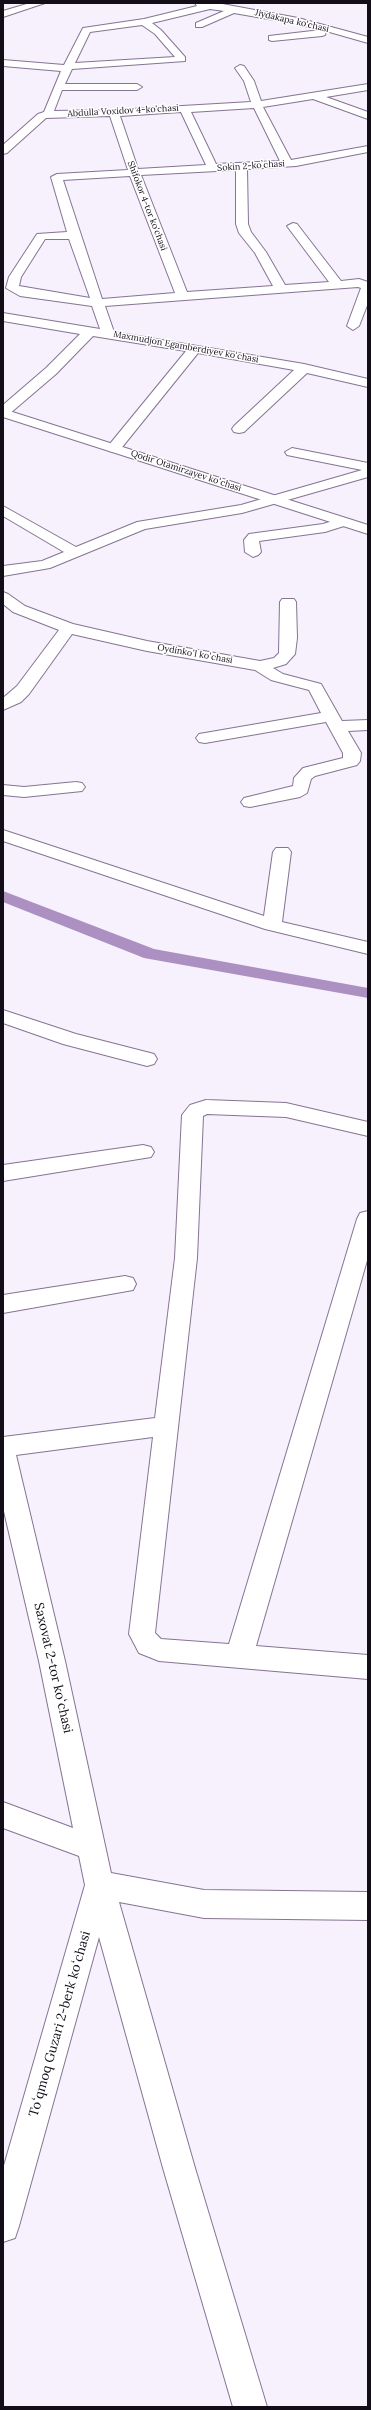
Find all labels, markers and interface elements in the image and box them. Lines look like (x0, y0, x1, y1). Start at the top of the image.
street label: Jiydakapa ko'chasi (254, 7, 330, 35)
street label: Abdulla Voxidov 4-ko'chasi (67, 103, 179, 119)
street label: Sokin 2-koʼchasi (217, 158, 285, 174)
street label: Shifokor 4-tor ko'chasi (125, 160, 169, 252)
street label: Maxmudjon Egamberdiyev koʻchasi (113, 329, 259, 365)
street label: Qodir Otamirzayev koʻchasi (129, 448, 243, 494)
street label: Oydinkoʻl koʻchasi (157, 642, 233, 666)
street label: Saxovat 2-tor koʻchasi (30, 1601, 76, 1735)
street label: Toʻqmoq Guzari 2-berk koʻchasi (26, 1929, 94, 2119)

